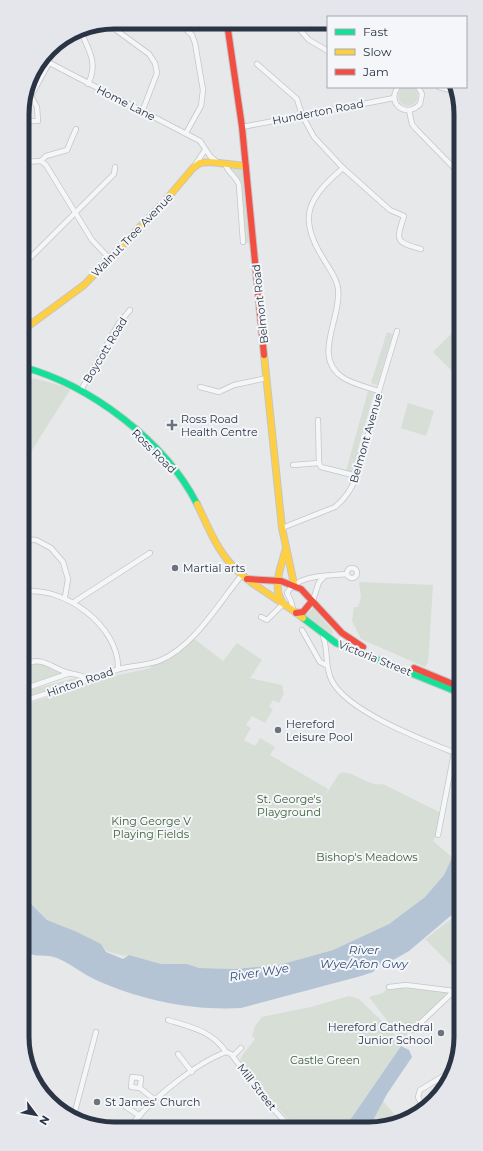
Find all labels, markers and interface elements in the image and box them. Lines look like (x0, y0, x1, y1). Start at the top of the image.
legend (327, 16, 467, 88)
text: Fast (363, 24, 388, 39)
text: Slow (363, 44, 392, 59)
text: Jam (362, 64, 389, 79)
street label: Home Lane (94, 82, 158, 124)
street label: Hunderton Road (271, 96, 365, 128)
street label: Walnut Tree Avenue (88, 190, 176, 280)
street label: Belmont Road (249, 263, 271, 345)
street label: Boycott Road (80, 315, 130, 385)
street label: Belmont Avenue (346, 391, 386, 485)
place label: Ross Road Health Centre (181, 412, 258, 439)
marker: Ross Road Health Centre (166, 419, 178, 431)
street label: Ross Road (129, 426, 179, 476)
place label: Martial arts (183, 561, 246, 575)
marker: Martial arts (170, 563, 180, 573)
street label: Victoria Street (336, 637, 414, 679)
street label: Hinton Road (45, 664, 115, 700)
place label: Hereford Leisure Pool (286, 717, 353, 744)
marker: Hereford Leisure Pool (273, 725, 283, 735)
park label: St. George's Playground (257, 792, 322, 819)
park label: King George V Playing Fields (111, 814, 191, 841)
park label: Bishop's Meadows (316, 850, 418, 864)
water label: River Wye/Afon Gwy (320, 942, 409, 971)
water label: River Wye (228, 960, 290, 984)
place label: Hereford Cathedral Junior School (328, 1020, 433, 1047)
marker: Hereford Cathedral Junior School (436, 1028, 446, 1038)
park label: Castle Green (290, 1053, 360, 1067)
street label: Mill Street (234, 1061, 280, 1114)
north arrow (16, 1095, 56, 1135)
place label: St James' Church (105, 1095, 200, 1109)
marker: St James' Church (92, 1097, 102, 1107)
text: N (36, 1113, 53, 1128)

